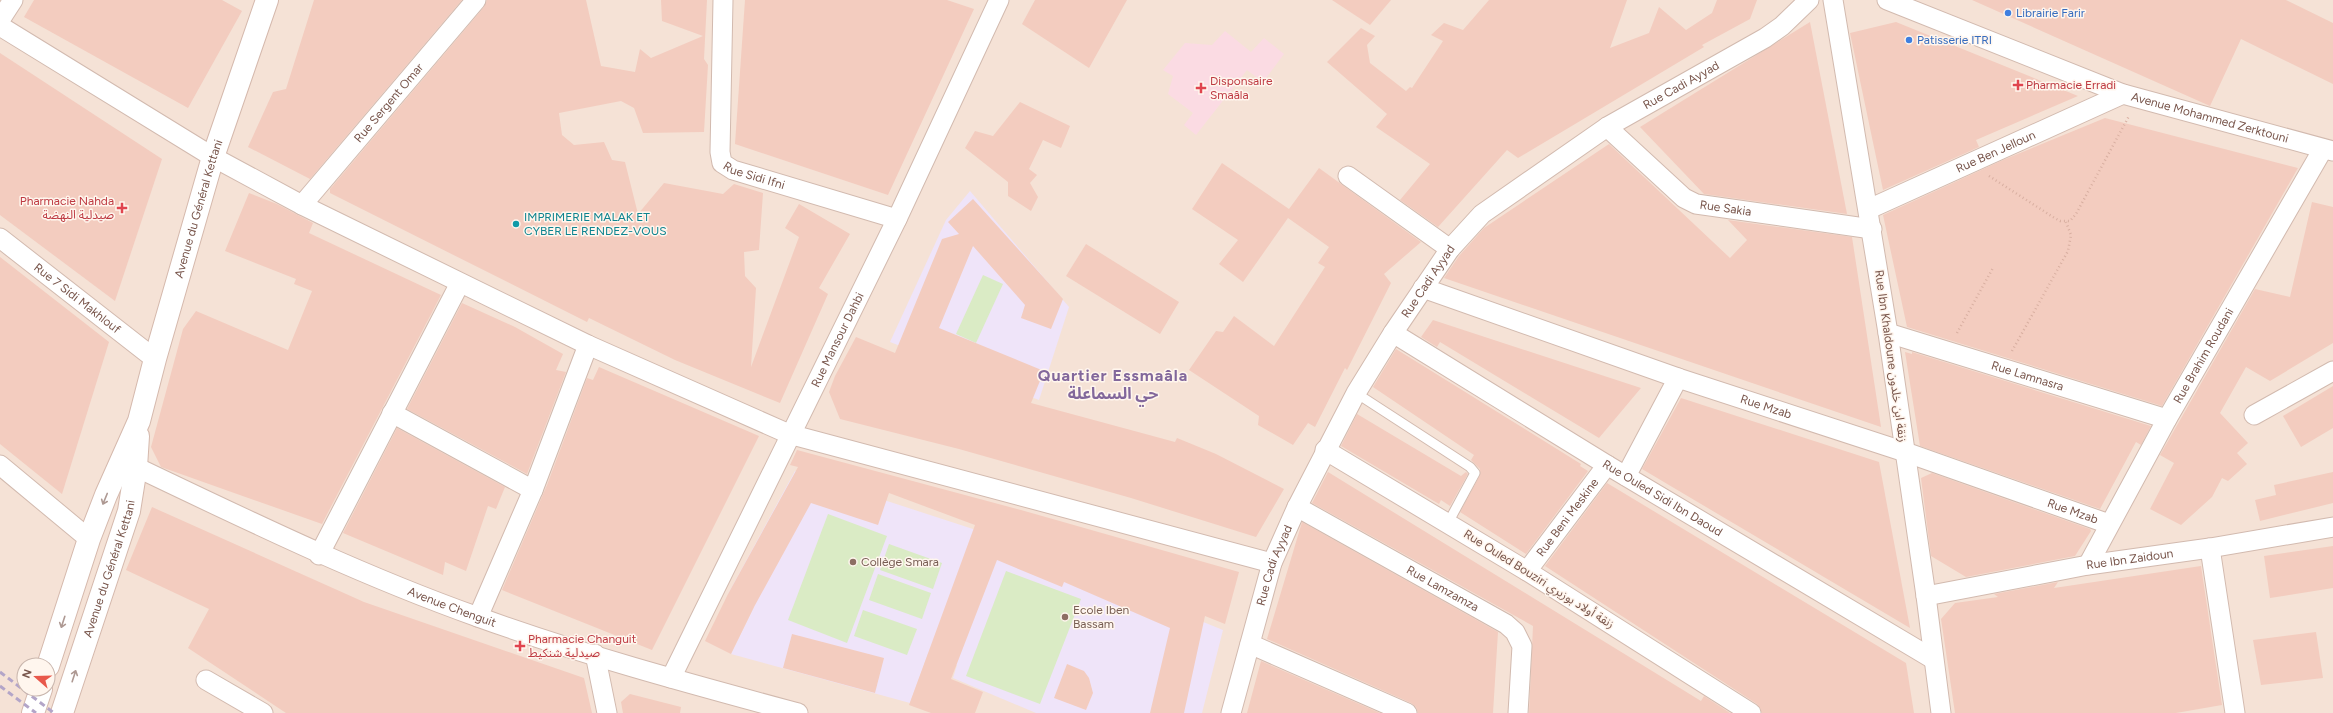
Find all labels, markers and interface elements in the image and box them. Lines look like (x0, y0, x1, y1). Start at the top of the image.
place label: Librairie Farir (2016, 6, 2085, 20)
marker: Librairie Farir (2003, 8, 2013, 18)
place label: Patisserie ITRI (1917, 33, 1992, 47)
marker: Patisserie ITRI (1904, 35, 1914, 45)
street label: Rue Cadi Ayyad (1641, 58, 1722, 112)
street label: Rue Sergent Omar (351, 60, 426, 145)
place label: Disponsaire Smaâla (1210, 74, 1273, 102)
place label: Pharmacie Erradi (2026, 78, 2116, 92)
marker: Pharmacie Erradi (2013, 80, 2023, 90)
marker: Disponsaire Smaâla (1195, 82, 1207, 94)
street label: Avenue Mohammed Zerktouni (2130, 90, 2290, 146)
street label: Rue Ben Jelloun (1954, 127, 2038, 176)
street label: Avenue du Général Kettani (172, 138, 225, 280)
street label: Rue Sidi Ifni (721, 159, 786, 192)
place label: Pharmacie Nahda صيدلية النهضة (20, 194, 114, 222)
street label: Rue Sakia (1699, 198, 1752, 219)
marker: Pharmacie Nahda صيدلية النهضة (117, 203, 127, 213)
place label: IMPRIMERIE MALAK ET CYBER LE RENDEZ-VOUS (524, 210, 667, 238)
marker: IMPRIMERIE MALAK ET CYBER LE RENDEZ-VOUS (511, 219, 521, 229)
street label: Rue Cadi Ayyad (1398, 242, 1458, 321)
street label: Rue 7 Sidi Makhlouf (31, 260, 124, 337)
street label: Rue Ibn Khaldoune زنقة ابن خلدون (1872, 269, 1910, 443)
street label: Rue Mansour Dahbi (808, 290, 867, 390)
street label: Rue Brahim Roudani (2170, 306, 2237, 406)
street label: Rue Lamnasra (1990, 358, 2065, 394)
district label: Quartier Essmaâla حي السماعلة (1038, 366, 1188, 407)
street label: Rue Mzab (1739, 392, 1793, 422)
street label: Rue Ouled Sidi Ibn Daoud (1600, 457, 1725, 539)
street label: Rue Beni Meskine (1533, 475, 1602, 559)
one-way arrow (100, 492, 108, 504)
street label: Rue Mzab (2045, 496, 2100, 527)
street label: Avenue du Général Kettani (81, 499, 138, 639)
street label: Rue Cadi Ayyad (1254, 523, 1295, 607)
street label: Rue Ouled Bouziri زنقة أولاد بوزيري (1460, 526, 1617, 634)
street label: Rue Ibn Zaidoun (2085, 546, 2174, 572)
place label: Collège Smara (861, 555, 939, 569)
marker: Collège Smara (848, 557, 858, 567)
street label: Rue Lamzamza (1404, 563, 1481, 614)
street label: Avenue Chenguit (406, 584, 498, 630)
place label: Ecole Iben Bassam (1073, 603, 1130, 631)
marker: Ecole Iben Bassam (1060, 612, 1070, 622)
one-way arrow (58, 615, 66, 627)
place label: Pharmacie Changuit صيدلية شنكيط (528, 632, 637, 660)
marker: Pharmacie Changuit صيدلية شنكيط (515, 641, 525, 651)
north arrow (16, 657, 56, 697)
text: N (20, 668, 35, 680)
one-way arrow (70, 670, 78, 682)

